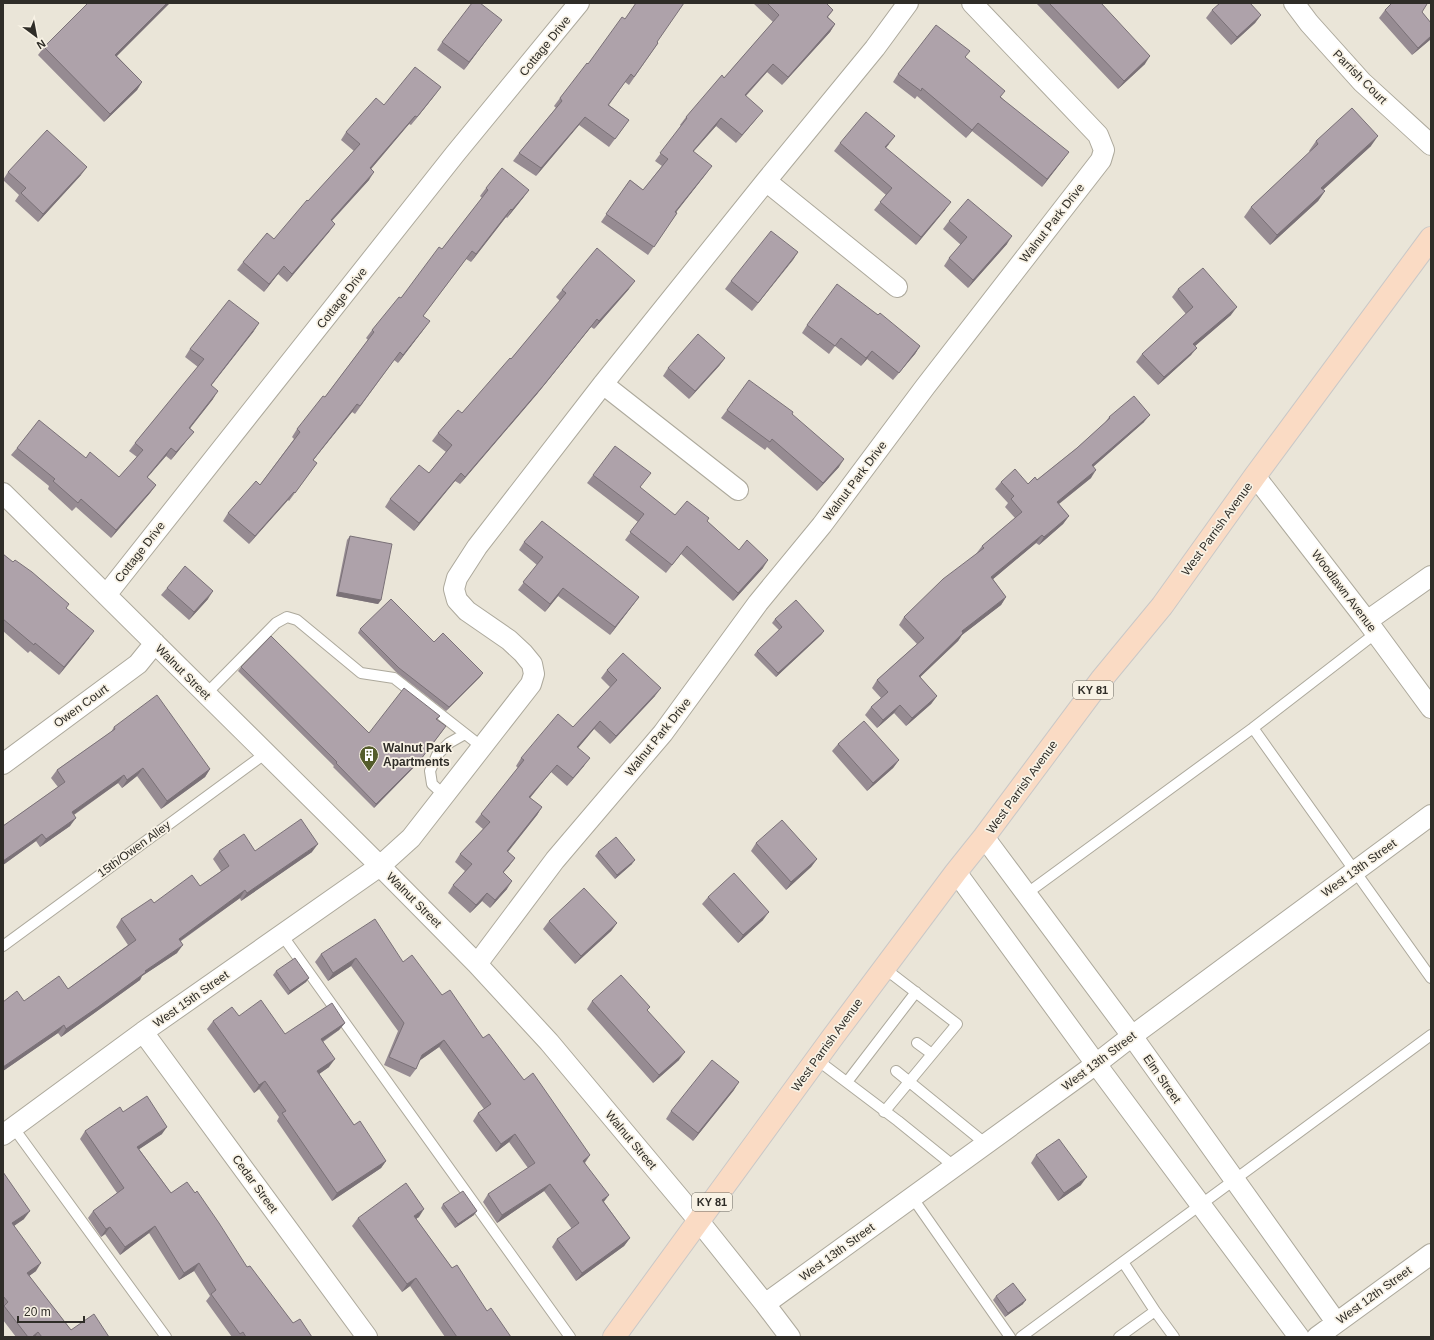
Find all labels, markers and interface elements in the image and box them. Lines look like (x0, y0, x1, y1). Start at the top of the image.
street label: Cottage Drive (516, 13, 574, 79)
north arrow (16, 16, 56, 56)
text: N (35, 37, 48, 52)
street label: Parrish Court (1330, 47, 1390, 107)
street label: Walnut Park Drive (1017, 181, 1087, 265)
street label: Cottage Drive (314, 265, 370, 331)
street label: Walnut Park Drive (820, 438, 890, 524)
street label: West Parrish Avenue (1179, 479, 1256, 578)
street label: Cottage Drive (112, 519, 168, 585)
street label: Woodlawn Avenue (1309, 547, 1380, 635)
street label: Walnut Street (153, 642, 214, 703)
street label: Owen Court (51, 681, 112, 730)
road number: KY 81 (1073, 681, 1113, 699)
street label: Walnut Park Drive (622, 695, 694, 779)
street label: West Parrish Avenue (984, 737, 1061, 836)
place label: Walnut Park Apartments (383, 741, 452, 769)
building icon: Walnut Park Apartments (358, 744, 380, 772)
street label: 15th/Owen Alley (95, 818, 173, 880)
street label: West 13th Street (1319, 836, 1400, 900)
street label: Walnut Street (384, 870, 445, 931)
street label: West 15th Street (150, 967, 232, 1030)
street label: West Parrish Avenue (789, 995, 866, 1094)
street label: West 13th Street (1059, 1028, 1139, 1093)
street label: Elm Street (1140, 1052, 1184, 1107)
street label: Walnut Street (602, 1108, 660, 1173)
street label: Cedar Street (229, 1152, 281, 1216)
road number: KY 81 (692, 1193, 732, 1211)
street label: West 13th Street (797, 1220, 878, 1284)
street label: West 12th Street (1334, 1263, 1415, 1327)
scale bar (18, 1298, 84, 1324)
text: 20 m (24, 1305, 51, 1319)

